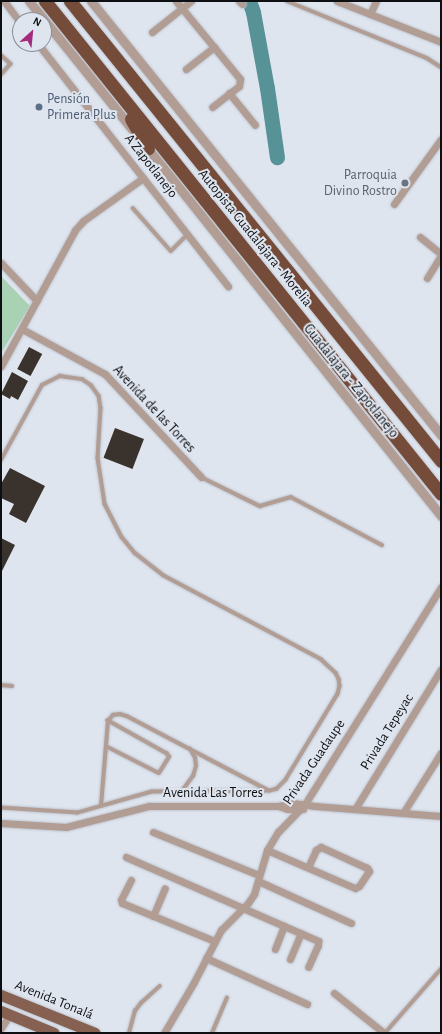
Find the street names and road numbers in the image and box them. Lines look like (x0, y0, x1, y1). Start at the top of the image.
street label: A Zapotlanejo (121, 131, 181, 201)
street label: Autopista Guadalajara - Morelia (194, 166, 316, 310)
street label: Guadalajara - Zapotlanejo (300, 321, 402, 441)
street label: Avenida de las Torres (109, 362, 199, 456)
street label: Privada Tepeyac (357, 691, 417, 773)
street label: Privada Guadaupe (279, 716, 349, 808)
street label: Avenida Las Torres (163, 785, 263, 801)
street label: Avenida Tonalá (12, 977, 96, 1023)

